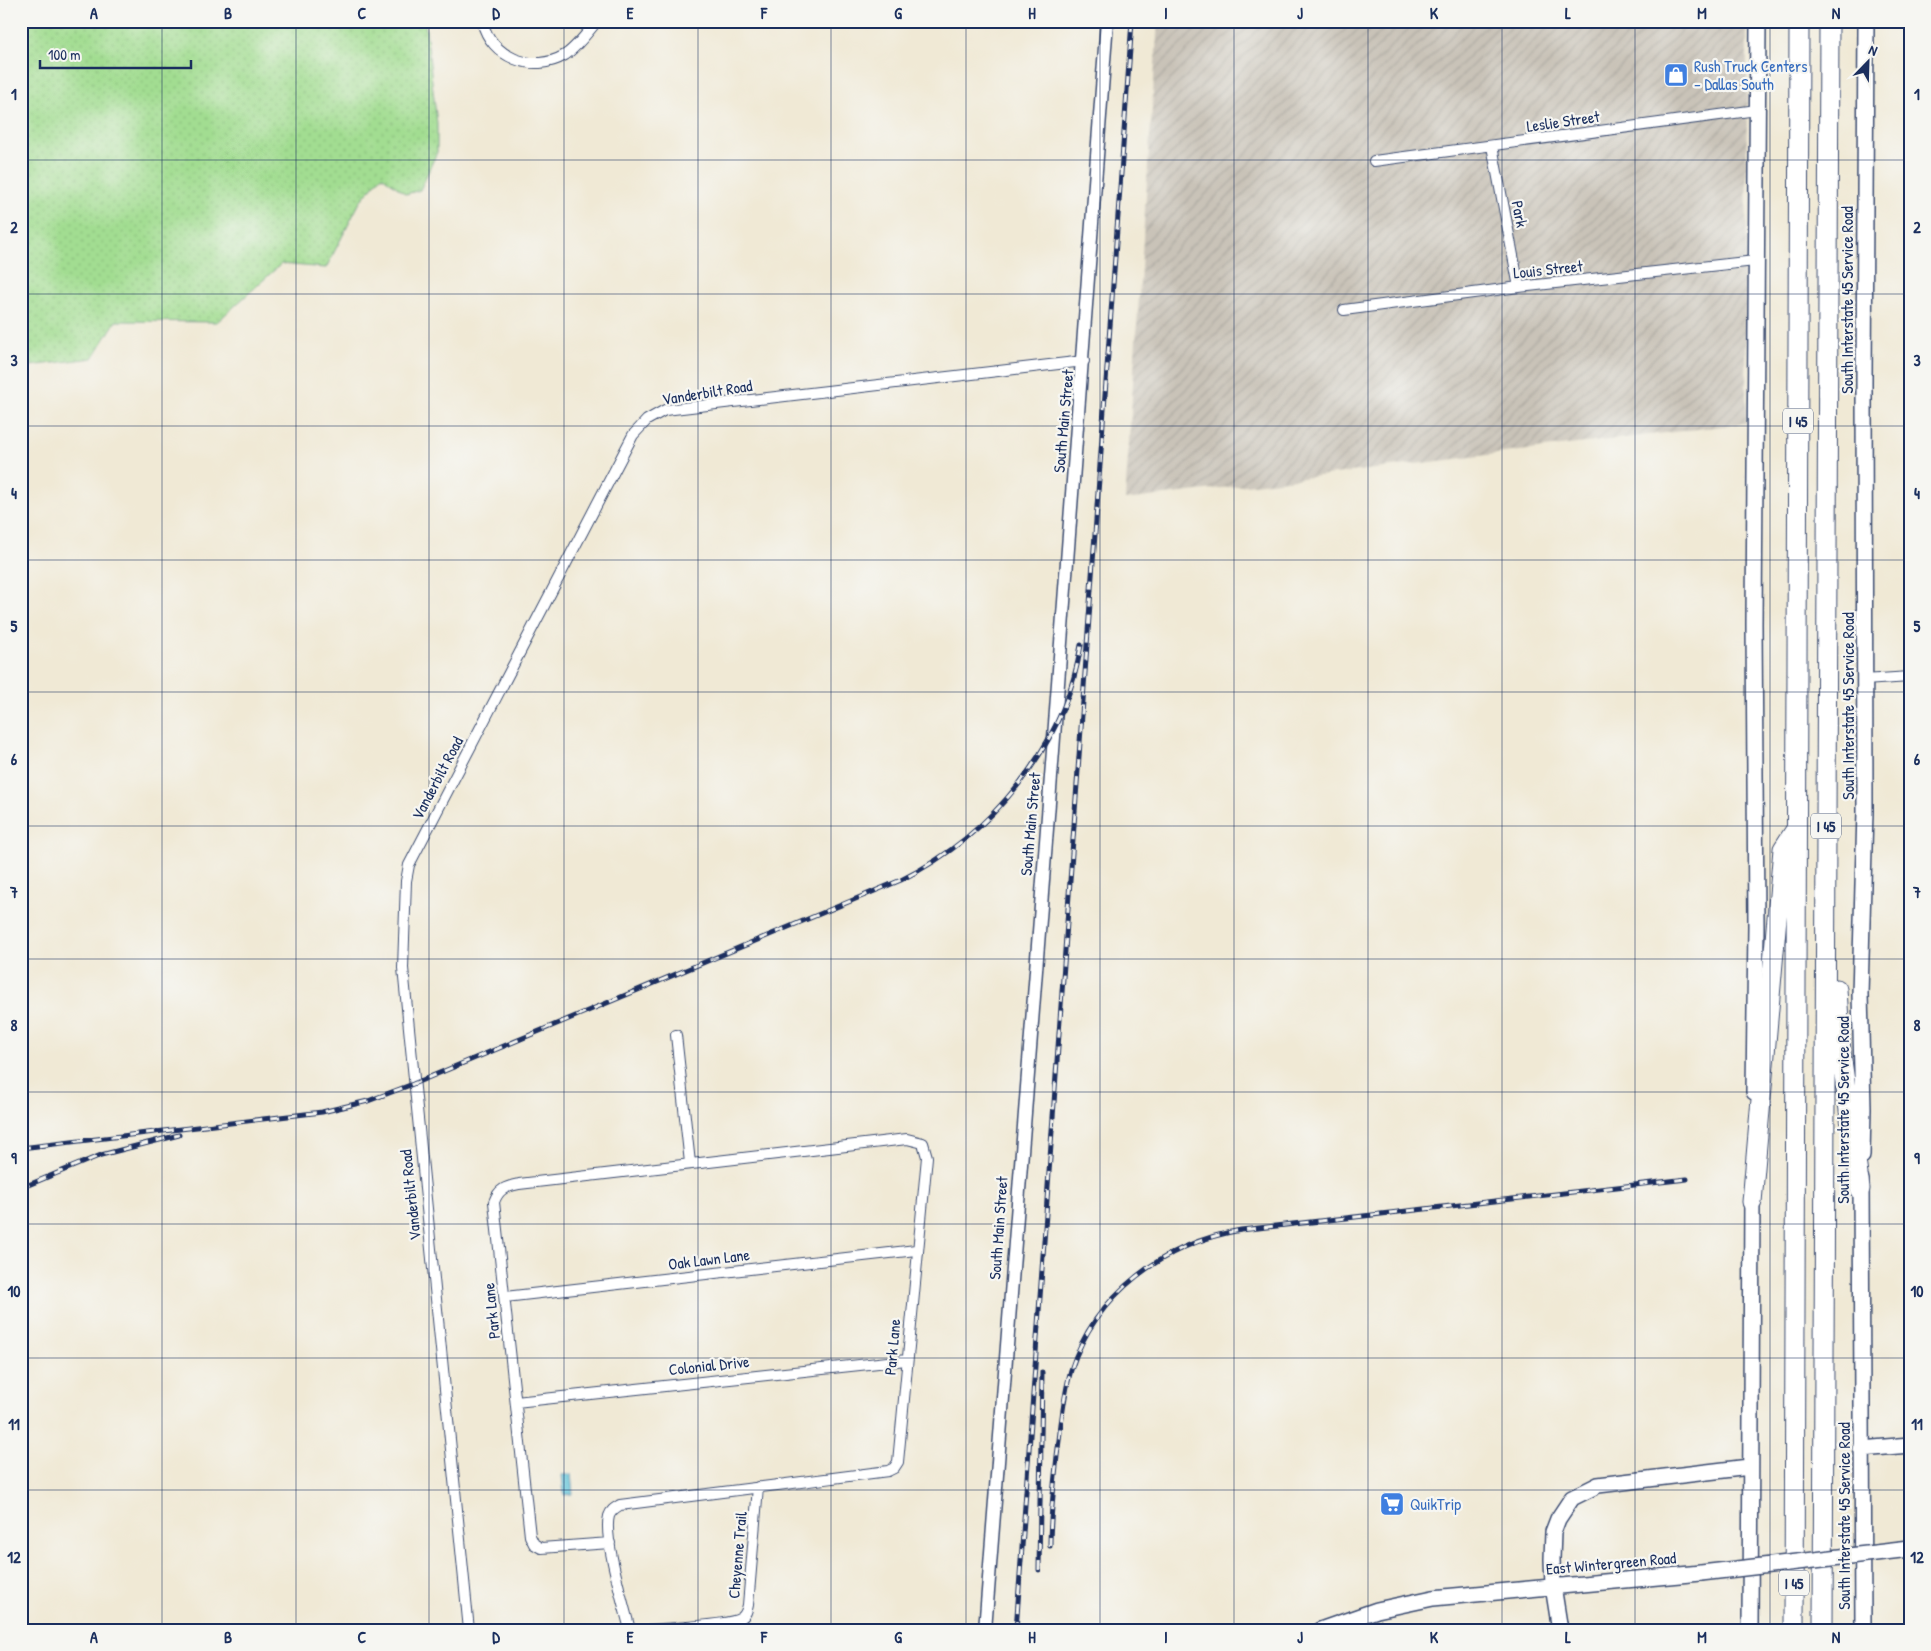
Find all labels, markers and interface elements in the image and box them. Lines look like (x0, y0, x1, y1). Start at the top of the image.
text: A (90, 2, 98, 24)
text: B (224, 2, 232, 24)
text: C (358, 2, 367, 24)
text: D (492, 2, 500, 24)
text: E (626, 2, 634, 24)
text: F (760, 2, 768, 24)
text: G (894, 2, 902, 24)
text: H (1028, 2, 1036, 24)
text: I (1164, 2, 1168, 24)
text: J (1297, 2, 1303, 24)
text: K (1430, 2, 1439, 24)
text: L (1565, 2, 1571, 24)
text: M (1697, 2, 1707, 24)
text: N (1832, 2, 1841, 24)
scale bar (40, 38, 191, 70)
north arrow (1844, 38, 1894, 88)
text: N (1866, 39, 1881, 60)
text: 100 m (48, 44, 81, 65)
place label: Rush Truck Centers – Dallas South (1694, 55, 1807, 95)
shop icon: Rush Truck Centers – Dallas South (1663, 62, 1689, 88)
text: 1 (11, 83, 17, 105)
text: 1 (1914, 83, 1920, 105)
street label: Leslie Street (1525, 105, 1601, 137)
street label: Park (1507, 199, 1533, 230)
street label: South Interstate 45 Service Road (1836, 206, 1858, 394)
text: 2 (10, 216, 18, 238)
text: 2 (1913, 216, 1921, 238)
street label: Louis Street (1512, 254, 1584, 284)
text: 3 (10, 349, 18, 371)
text: 3 (1913, 349, 1921, 371)
street label: South Main Street (1048, 368, 1079, 474)
street label: Vanderbilt Road (660, 374, 754, 410)
road number: I 45 (1783, 408, 1813, 434)
text: 4 (11, 482, 17, 504)
text: 4 (1914, 482, 1920, 504)
street label: South Interstate 45 Service Road (1837, 612, 1859, 800)
text: 5 (11, 615, 18, 637)
text: 5 (1914, 615, 1921, 637)
street label: Vanderbilt Road (406, 733, 468, 823)
text: 6 (11, 748, 18, 770)
text: 6 (1914, 748, 1921, 770)
street label: South Main Street (1015, 771, 1046, 877)
road number: I 45 (1811, 814, 1841, 838)
text: 7 (9, 881, 18, 903)
text: 7 (1912, 881, 1921, 903)
text: 8 (11, 1014, 18, 1036)
text: 8 (1914, 1014, 1921, 1036)
street label: South Interstate 45 Service Road (1832, 1016, 1854, 1204)
text: 9 (11, 1147, 17, 1169)
text: 9 (1914, 1147, 1920, 1169)
street label: Vanderbilt Road (394, 1149, 426, 1241)
street label: South Main Street (983, 1175, 1013, 1280)
street label: Oak Lawn Lane (667, 1243, 752, 1275)
text: 10 (8, 1280, 20, 1302)
text: 10 (1911, 1280, 1923, 1302)
street label: Park Lane (477, 1281, 505, 1340)
street label: Park Lane (879, 1317, 905, 1376)
street label: Colonial Drive (668, 1350, 751, 1380)
text: 11 (8, 1413, 20, 1435)
text: 11 (1911, 1413, 1923, 1435)
street label: South Interstate 45 Service Road (1833, 1422, 1855, 1610)
supermarket icon: QuikTrip (1379, 1491, 1405, 1517)
place label: QuikTrip (1410, 1493, 1461, 1515)
street label: Cheyenne Trail (722, 1510, 752, 1599)
text: 12 (7, 1546, 21, 1568)
street label: East Wintergreen Road (1545, 1546, 1677, 1580)
text: 12 (1910, 1546, 1924, 1568)
road number: I 45 (1779, 1570, 1809, 1596)
text: A (90, 1626, 98, 1648)
text: B (224, 1626, 232, 1648)
text: C (358, 1626, 367, 1648)
text: D (492, 1626, 500, 1648)
text: E (626, 1626, 634, 1648)
text: F (760, 1626, 768, 1648)
text: G (894, 1626, 902, 1648)
text: H (1028, 1626, 1036, 1648)
text: I (1164, 1626, 1168, 1648)
text: J (1297, 1626, 1303, 1648)
text: K (1430, 1626, 1439, 1648)
text: L (1565, 1626, 1571, 1648)
text: M (1697, 1626, 1707, 1648)
text: N (1832, 1626, 1841, 1648)

